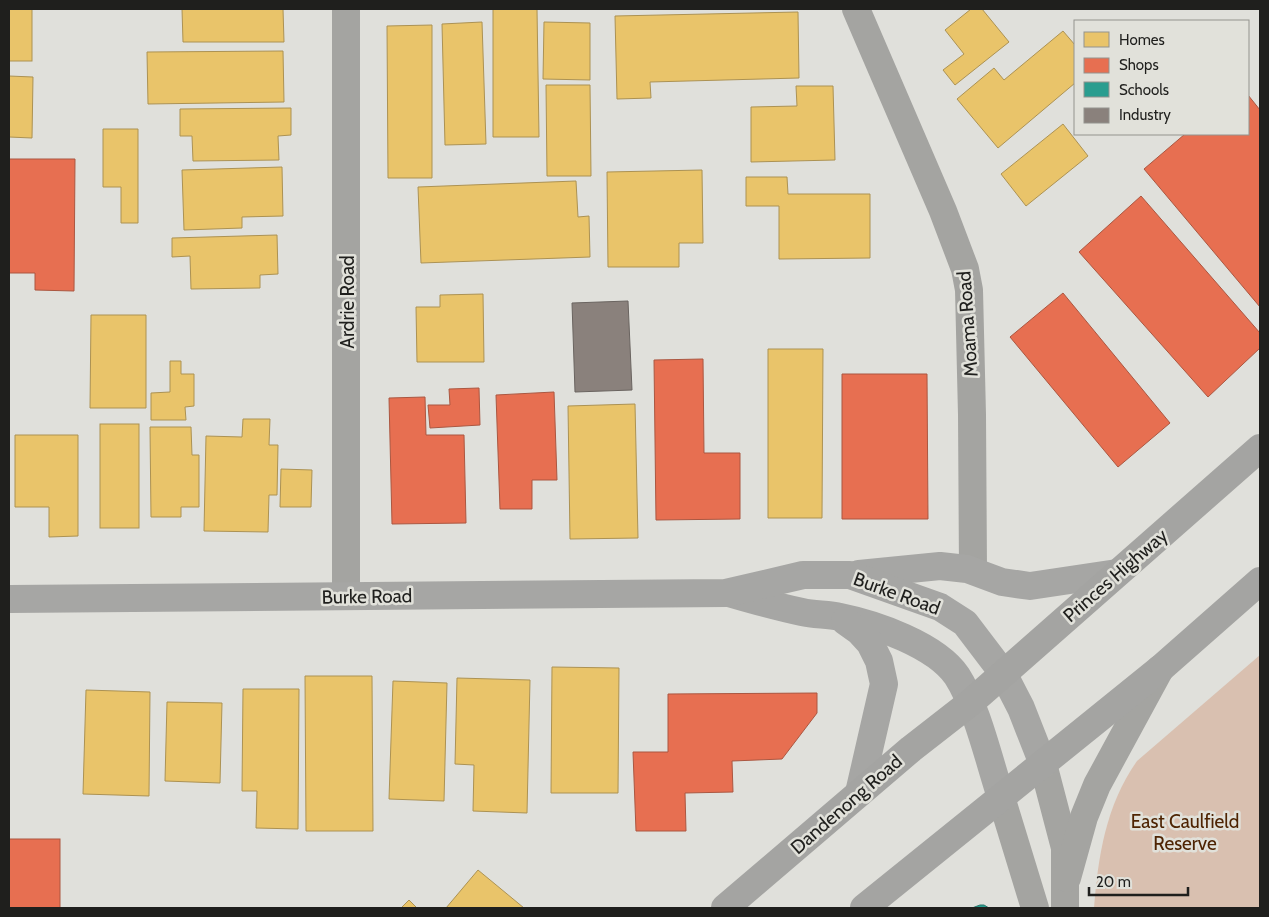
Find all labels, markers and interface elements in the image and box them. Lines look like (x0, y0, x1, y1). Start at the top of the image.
legend (1074, 20, 1249, 135)
text: Homes (1119, 31, 1165, 49)
text: Shops (1119, 56, 1159, 74)
text: Schools (1119, 81, 1169, 99)
text: Industry (1119, 106, 1171, 124)
street label: Ardrie Road (336, 255, 359, 349)
street label: Moama Road (952, 270, 983, 378)
street label: Princes Highway (1058, 524, 1172, 627)
street label: Burke Road (850, 567, 943, 620)
street label: Burke Road (322, 584, 412, 609)
street label: Dandenong Road (786, 750, 907, 859)
park label: East Caulfield Reserve (1131, 810, 1239, 855)
scale bar (1089, 864, 1188, 896)
text: 20 m (1096, 873, 1131, 891)

